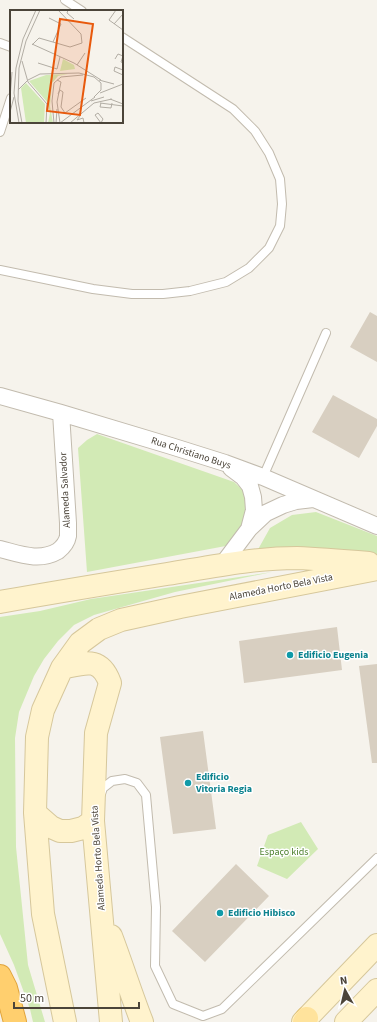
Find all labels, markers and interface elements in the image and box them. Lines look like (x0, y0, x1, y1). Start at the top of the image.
inset map (10, 10, 123, 123)
street label: Rua Christiano Buys (149, 433, 233, 473)
street label: Alameda Salvador (56, 451, 74, 528)
street label: Alameda Horto Bela Vista (228, 570, 334, 604)
place label: Edificio Eugenia (298, 648, 368, 662)
marker: Edificio Eugenia (285, 650, 295, 660)
place label: Edificio Vitoria Regia (195, 770, 252, 796)
marker: Edificio Vitoria Regia (183, 778, 193, 788)
street label: Alameda Horto Bela Vista (87, 805, 109, 911)
park label: Espaço kids (260, 845, 308, 859)
place label: Edificio Hibisco (228, 906, 296, 920)
marker: Edificio Hibisco (215, 908, 225, 918)
north arrow (325, 970, 365, 1010)
text: N (339, 973, 348, 989)
scale bar (14, 984, 139, 1010)
text: 50 m (20, 990, 44, 1007)

